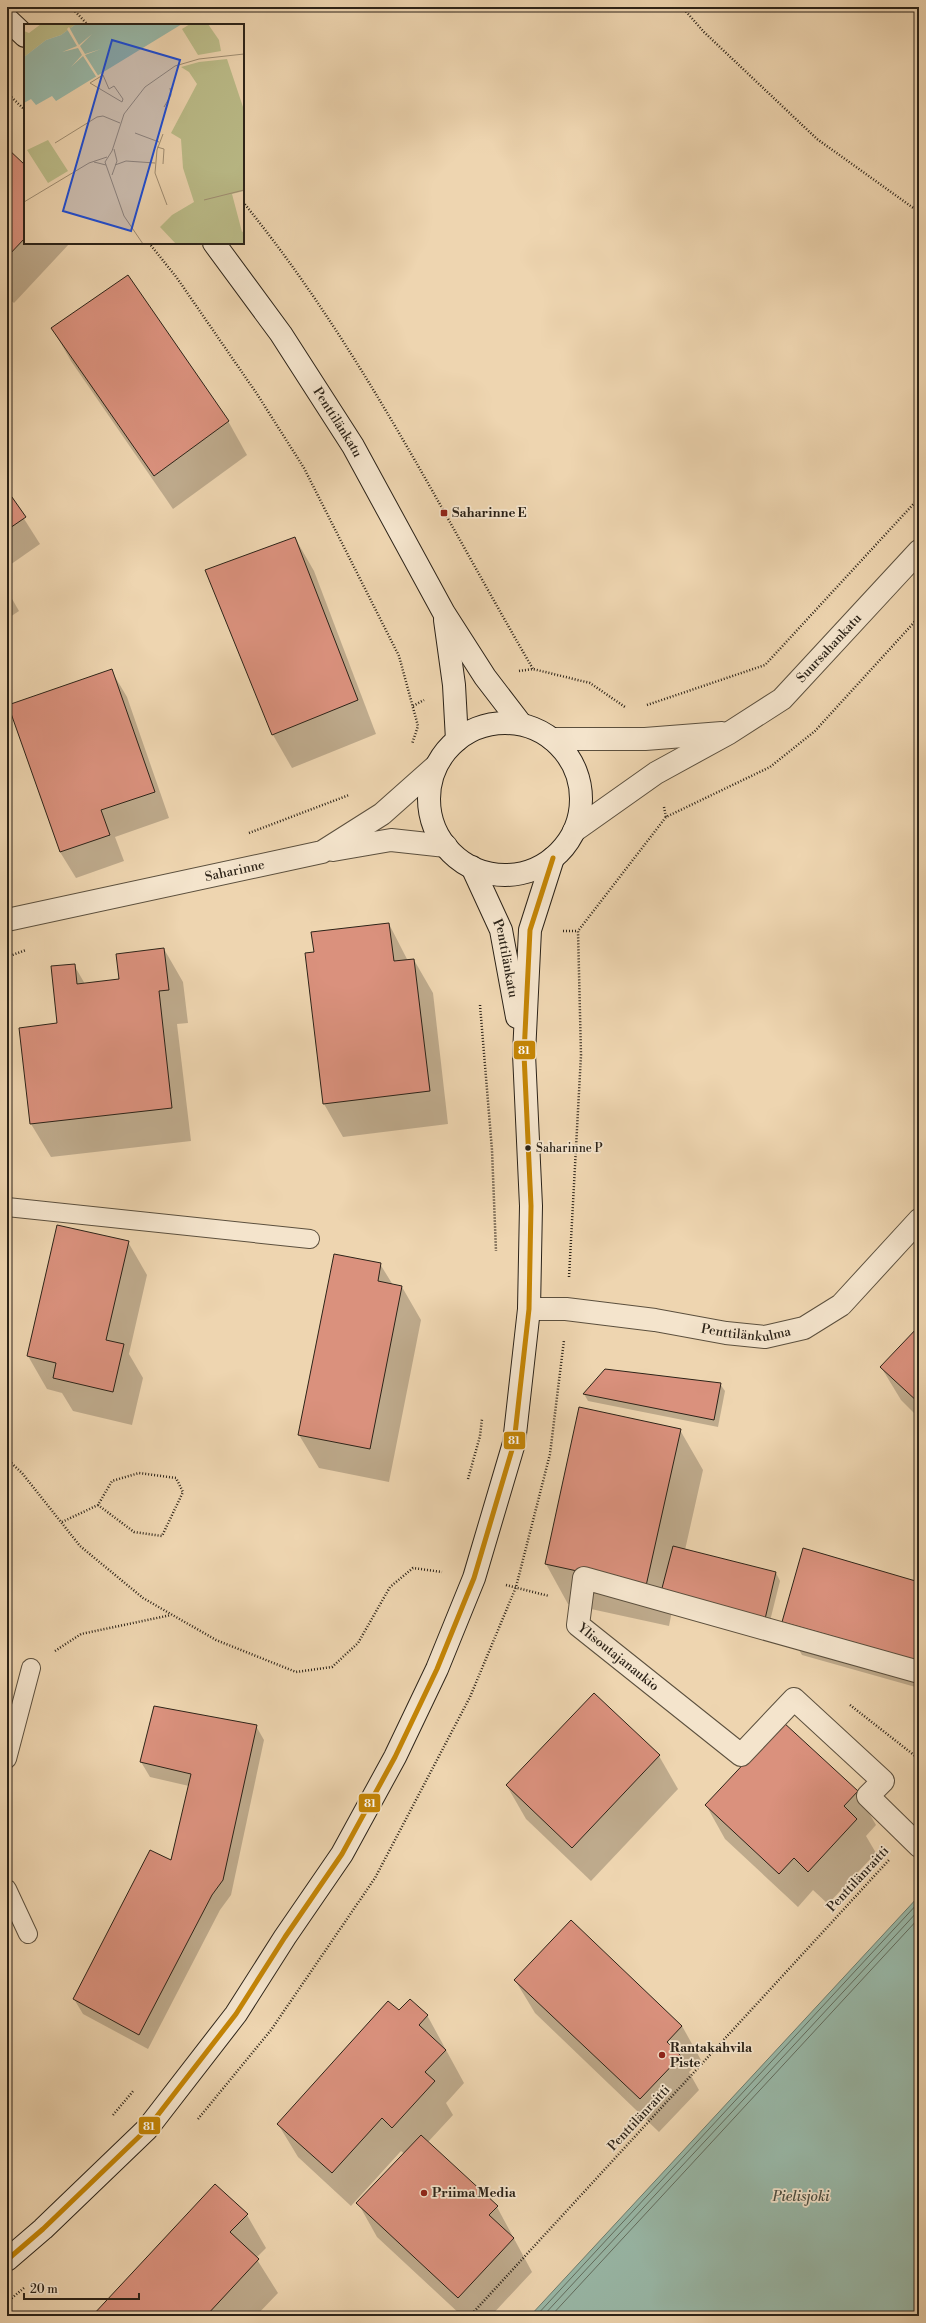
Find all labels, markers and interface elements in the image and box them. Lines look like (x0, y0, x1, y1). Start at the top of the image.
inset map (24, 24, 244, 244)
street label: Penttilänkatu (309, 384, 366, 461)
place label: Saharinne E (452, 505, 527, 521)
marker: Saharinne E (439, 508, 449, 518)
street label: Suursahankatu (793, 610, 865, 686)
street label: Saharinne (203, 857, 266, 885)
street label: Penttilänkatu (489, 916, 521, 999)
line badge: 81 (513, 1040, 536, 1060)
text: 81 (518, 1044, 531, 1058)
place label: Saharinne P (536, 1141, 603, 1156)
marker: Saharinne P (523, 1143, 533, 1153)
street label: Penttilänkulma (700, 1321, 793, 1345)
line badge: 81 (503, 1431, 526, 1450)
text: 81 (508, 1434, 521, 1448)
street label: Ylisoutajanaukio (574, 1619, 662, 1694)
line badge: 81 (358, 1793, 381, 1813)
text: 81 (364, 1797, 377, 1811)
street label: Penttilänraitti (824, 1843, 892, 1915)
place label: Rantakahvila Piste (670, 2040, 753, 2071)
marker: Rantakahvila Piste (657, 2050, 667, 2060)
street label: Penttilänraitti (605, 2082, 673, 2154)
line badge: 81 (138, 2116, 161, 2135)
text: 81 (143, 2120, 156, 2134)
place label: Priima Media (432, 2185, 517, 2201)
marker: Priima Media (419, 2188, 429, 2198)
water label: Pielisjoki (771, 2188, 830, 2206)
scale bar (24, 2275, 139, 2301)
text: 20 m (30, 2282, 58, 2297)

